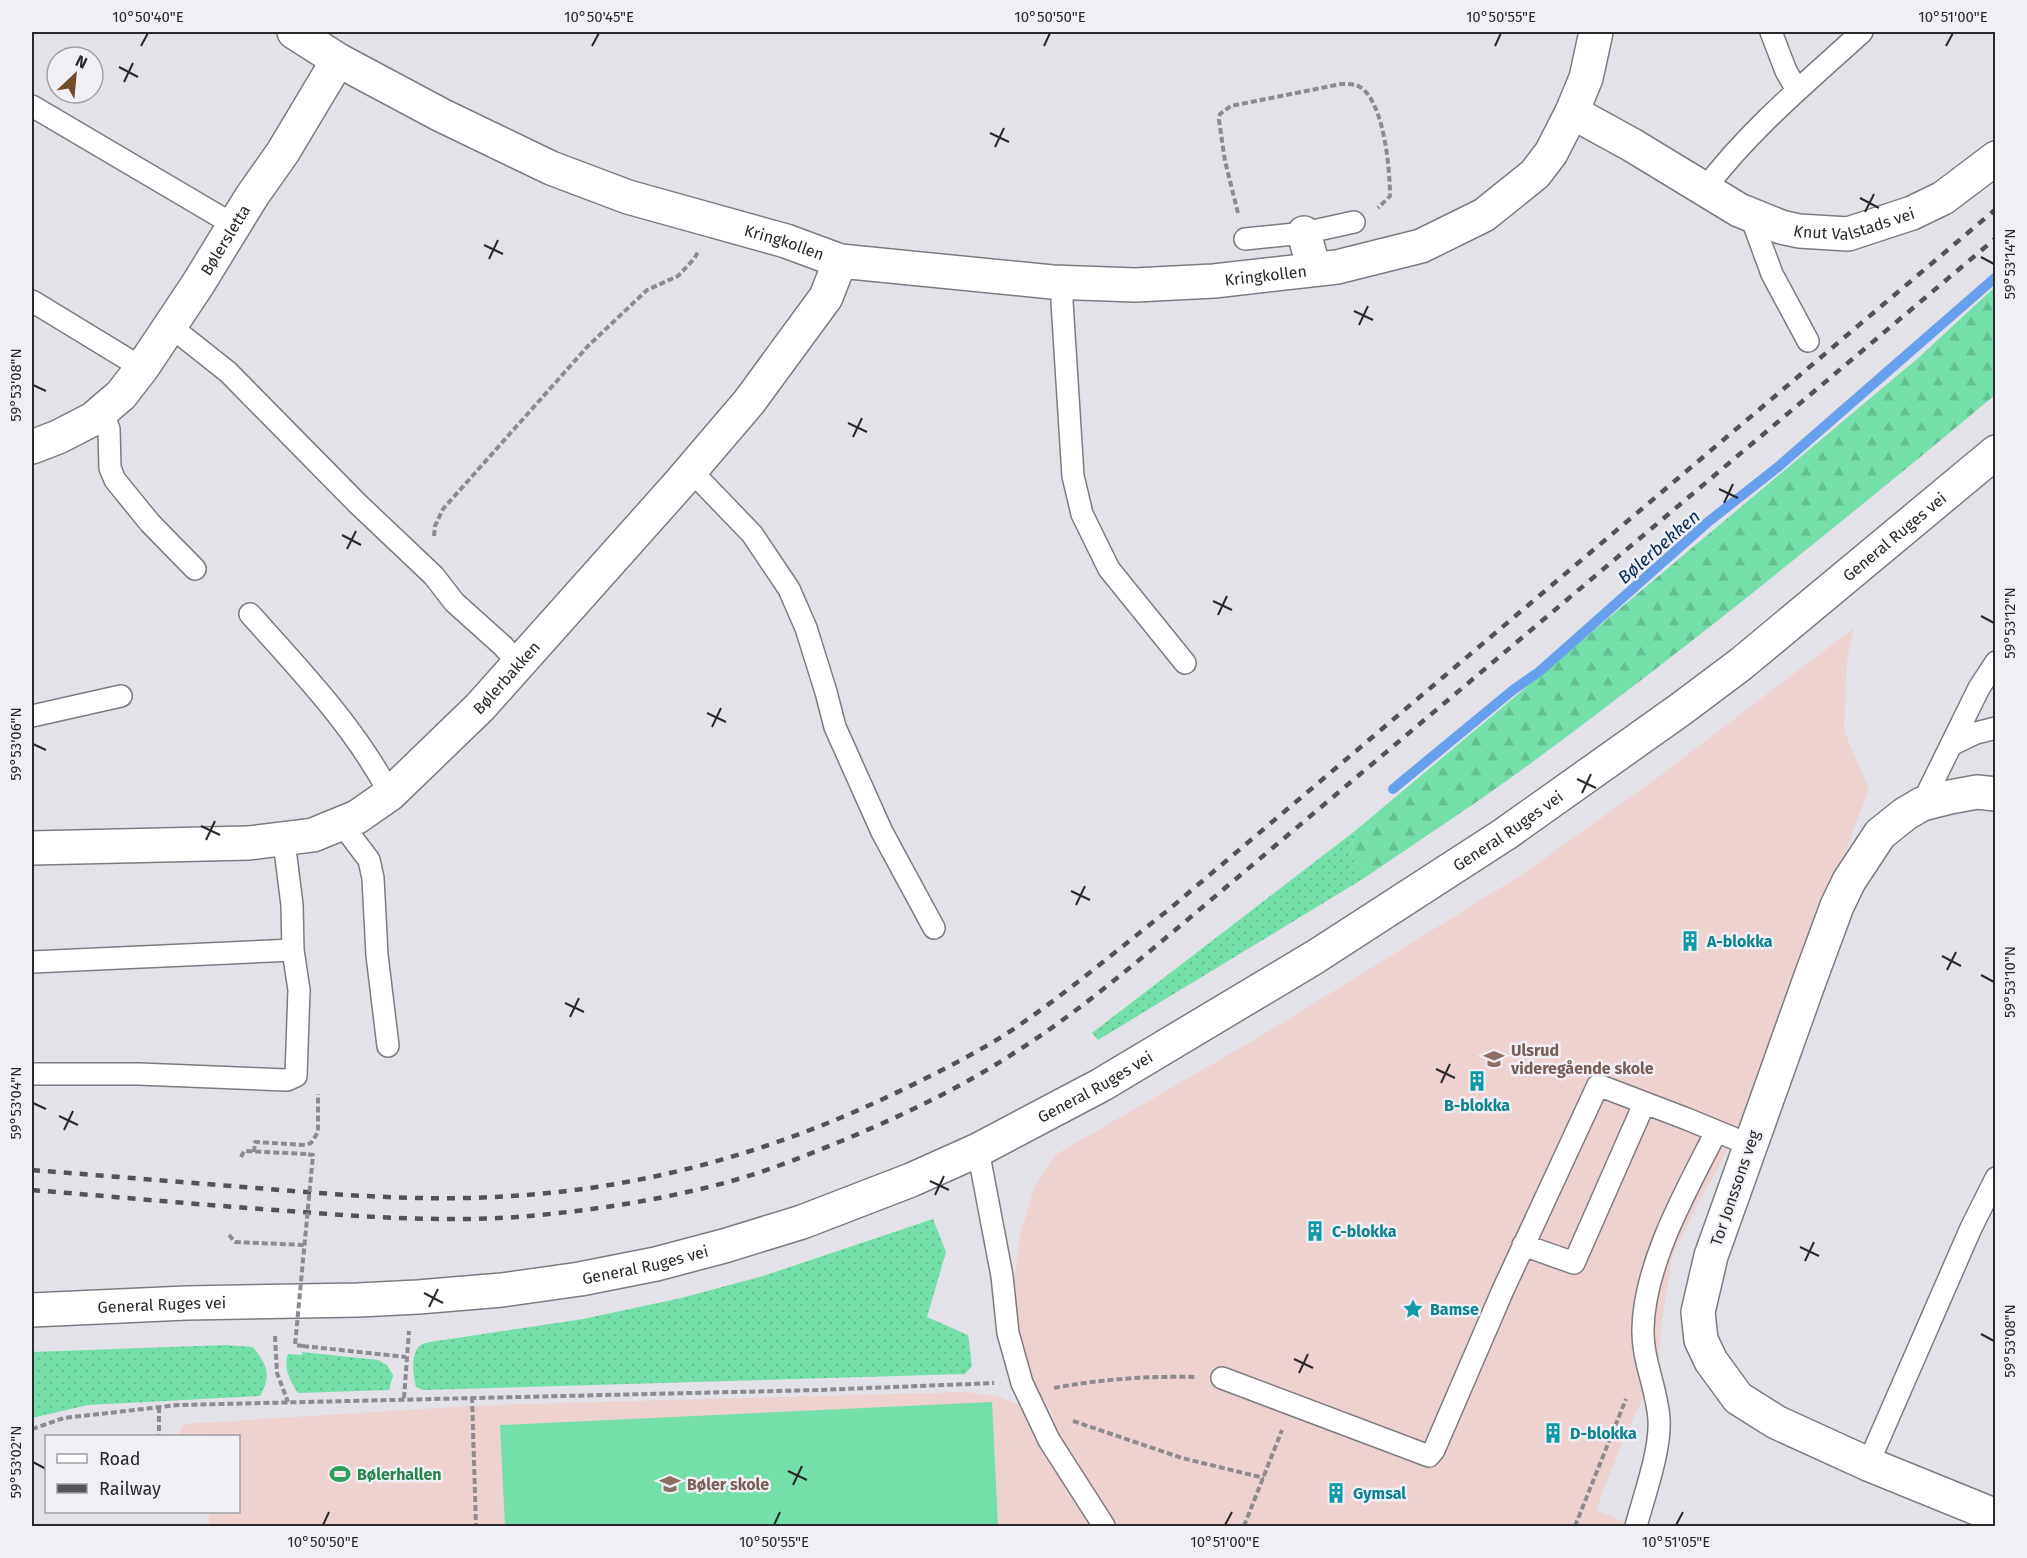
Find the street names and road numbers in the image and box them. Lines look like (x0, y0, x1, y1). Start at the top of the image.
street label: Bølersletta (196, 201, 254, 279)
street label: Knut Valstads vei (1792, 203, 1917, 244)
street label: Kringkollen (742, 220, 827, 264)
street label: Kringkollen (1223, 261, 1308, 289)
street label: General Ruges vei (1839, 488, 1950, 585)
street label: Bølerbakken (469, 637, 544, 718)
street label: General Ruges vei (1449, 787, 1566, 875)
street label: General Ruges vei (1034, 1047, 1156, 1126)
street label: Tor Jonssons veg (1706, 1127, 1764, 1248)
street label: General Ruges vei (580, 1241, 710, 1288)
street label: General Ruges vei (97, 1293, 226, 1317)

